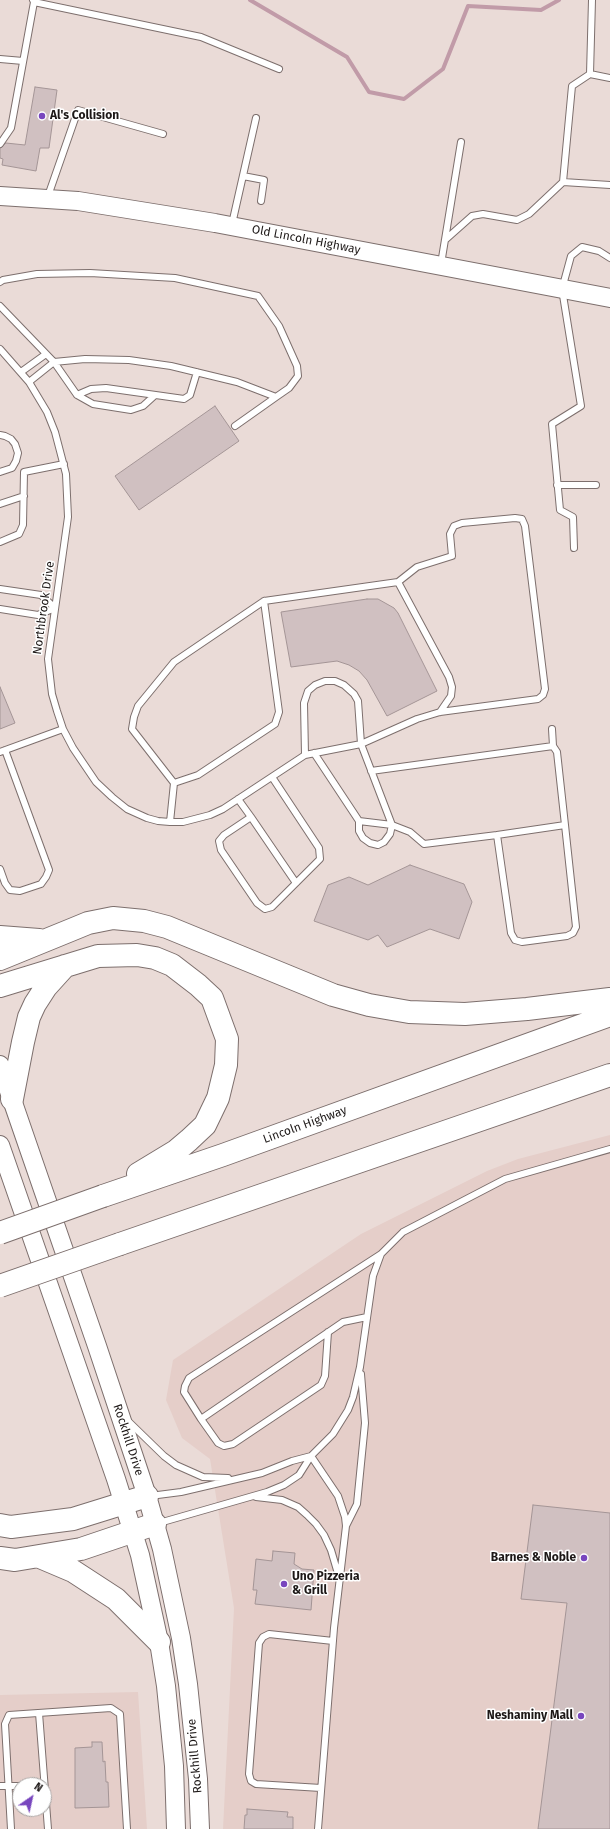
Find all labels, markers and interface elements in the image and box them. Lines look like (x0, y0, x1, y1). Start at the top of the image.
place label: Al's Collision (50, 109, 119, 123)
marker: Al's Collision (37, 111, 47, 121)
street label: Old Lincoln Highway (251, 222, 361, 258)
street label: Northbrook Drive (30, 560, 58, 656)
street label: Lincoln Highway (261, 1103, 349, 1147)
street label: Rockhill Drive (110, 1402, 146, 1478)
place label: Barnes & Noble (491, 1551, 576, 1565)
marker: Barnes & Noble (579, 1553, 589, 1563)
place label: Uno Pizzeria & Grill (292, 1570, 359, 1598)
marker: Uno Pizzeria & Grill (279, 1579, 289, 1589)
place label: Neshaminy Mall (487, 1709, 573, 1723)
marker: Neshaminy Mall (576, 1711, 586, 1721)
street label: Rockhill Drive (185, 1718, 205, 1794)
north arrow (12, 1777, 52, 1817)
text: N (32, 1780, 45, 1795)

